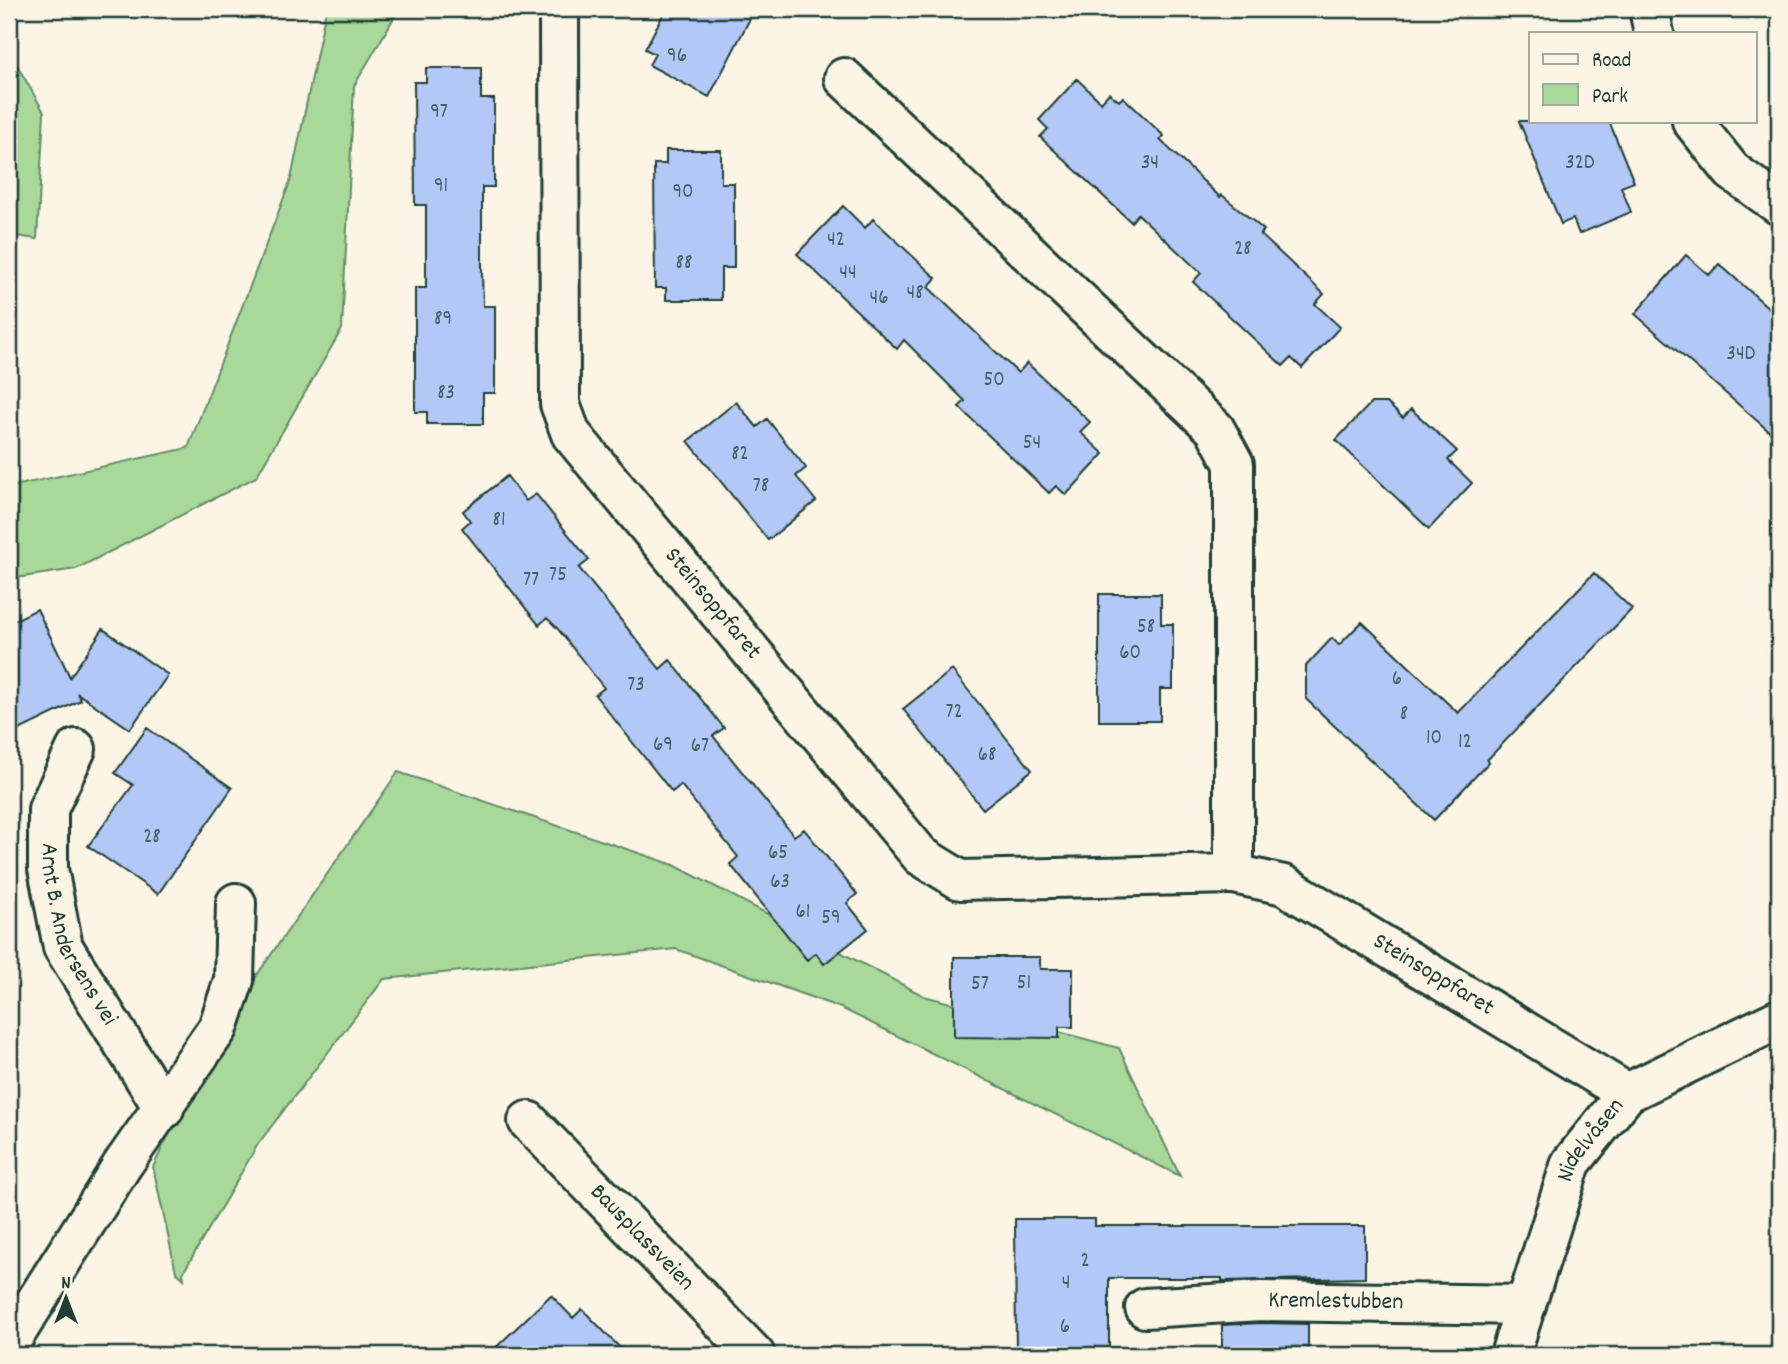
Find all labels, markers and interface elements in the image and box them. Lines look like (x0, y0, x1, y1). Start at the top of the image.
legend (1529, 32, 1756, 122)
house number: 96 (667, 42, 687, 72)
text: Road (1592, 47, 1631, 77)
text: Park (1592, 83, 1628, 113)
house number: 97 (430, 98, 448, 128)
house number: 34 (1141, 149, 1159, 179)
house number: 32D (1565, 149, 1595, 179)
house number: 91 (434, 172, 448, 202)
house number: 90 (672, 178, 694, 208)
house number: 42 (827, 226, 845, 256)
house number: 28 (1234, 235, 1252, 265)
house number: 88 (676, 249, 692, 279)
house number: 44 (839, 259, 857, 289)
house number: 48 (906, 279, 924, 309)
house number: 46 (869, 284, 889, 314)
house number: 89 (434, 305, 452, 335)
house number: 34D (1727, 340, 1756, 370)
house number: 50 (983, 366, 1005, 396)
house number: 83 (437, 379, 455, 409)
house number: 54 (1023, 429, 1041, 459)
house number: 82 (731, 440, 749, 470)
house number: 78 (753, 472, 769, 502)
house number: 81 (492, 506, 506, 536)
street label: Steinsoppfaret (655, 541, 769, 668)
house number: 75 (549, 561, 567, 591)
house number: 77 (523, 566, 539, 596)
house number: 58 (1137, 613, 1155, 643)
house number: 60 (1119, 639, 1141, 669)
house number: 6 (1392, 665, 1402, 695)
house number: 73 (627, 671, 645, 701)
house number: 72 (945, 698, 963, 728)
house number: 8 (1400, 700, 1408, 730)
house number: 10 (1426, 724, 1442, 754)
house number: 12 (1458, 728, 1472, 758)
house number: 69 (653, 731, 673, 761)
house number: 67 (691, 732, 709, 762)
house number: 68 (978, 741, 996, 771)
house number: 28 (143, 823, 161, 853)
house number: 65 (768, 839, 788, 869)
street label: Arnt B. Andersens vei (31, 843, 125, 1033)
house number: 63 (770, 868, 790, 898)
house number: 61 (796, 898, 810, 928)
house number: 59 (821, 904, 841, 934)
street label: Steinsoppfaret (1366, 925, 1500, 1025)
house number: 51 (1017, 969, 1031, 999)
house number: 57 (971, 970, 989, 1000)
street label: Nidelvåsen (1549, 1091, 1633, 1186)
street label: Bausplassveien (581, 1177, 702, 1299)
house number: 2 (1080, 1247, 1090, 1277)
north arrow (32, 1262, 102, 1332)
house number: 4 (1062, 1269, 1070, 1299)
text: N (61, 1271, 71, 1298)
street label: Kremlestubben (1268, 1284, 1404, 1320)
house number: 6 (1060, 1313, 1070, 1343)

